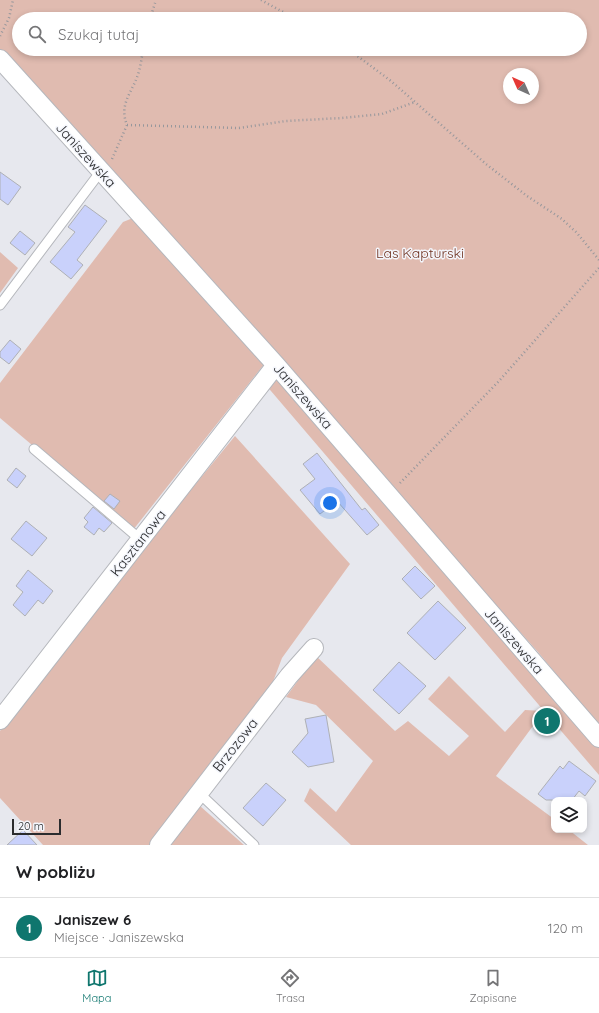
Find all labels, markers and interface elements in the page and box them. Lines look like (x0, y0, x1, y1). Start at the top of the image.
search box (12, 12, 587, 56)
icon: search (26, 23, 48, 45)
text: Szukaj tutaj (58, 25, 139, 44)
north arrow (503, 68, 539, 104)
street label: Janiszewska (52, 119, 120, 191)
park label: Las Kapturski (376, 244, 464, 262)
street label: Janiszewska (269, 359, 337, 433)
your location (320, 493, 340, 513)
street label: Kasztanowa (106, 506, 170, 580)
street label: Janiszewska (480, 604, 548, 678)
pin: 1 (534, 706, 560, 736)
street label: Brzozowa (208, 714, 262, 776)
map controls (551, 797, 587, 833)
button: layers (551, 797, 587, 833)
scale bar (12, 817, 61, 836)
text: 20 m (18, 819, 44, 833)
text: W pobliżu (16, 861, 96, 882)
text: Janiszew 6 (54, 910, 131, 929)
text: 1 (26, 920, 32, 936)
text: 120 m (548, 920, 583, 936)
text: Miejsce · Janiszewska (54, 929, 184, 945)
tab: Mapa (82, 967, 111, 1005)
tab: Trasa (276, 967, 305, 1005)
tab: Zapisane (469, 967, 517, 1005)

